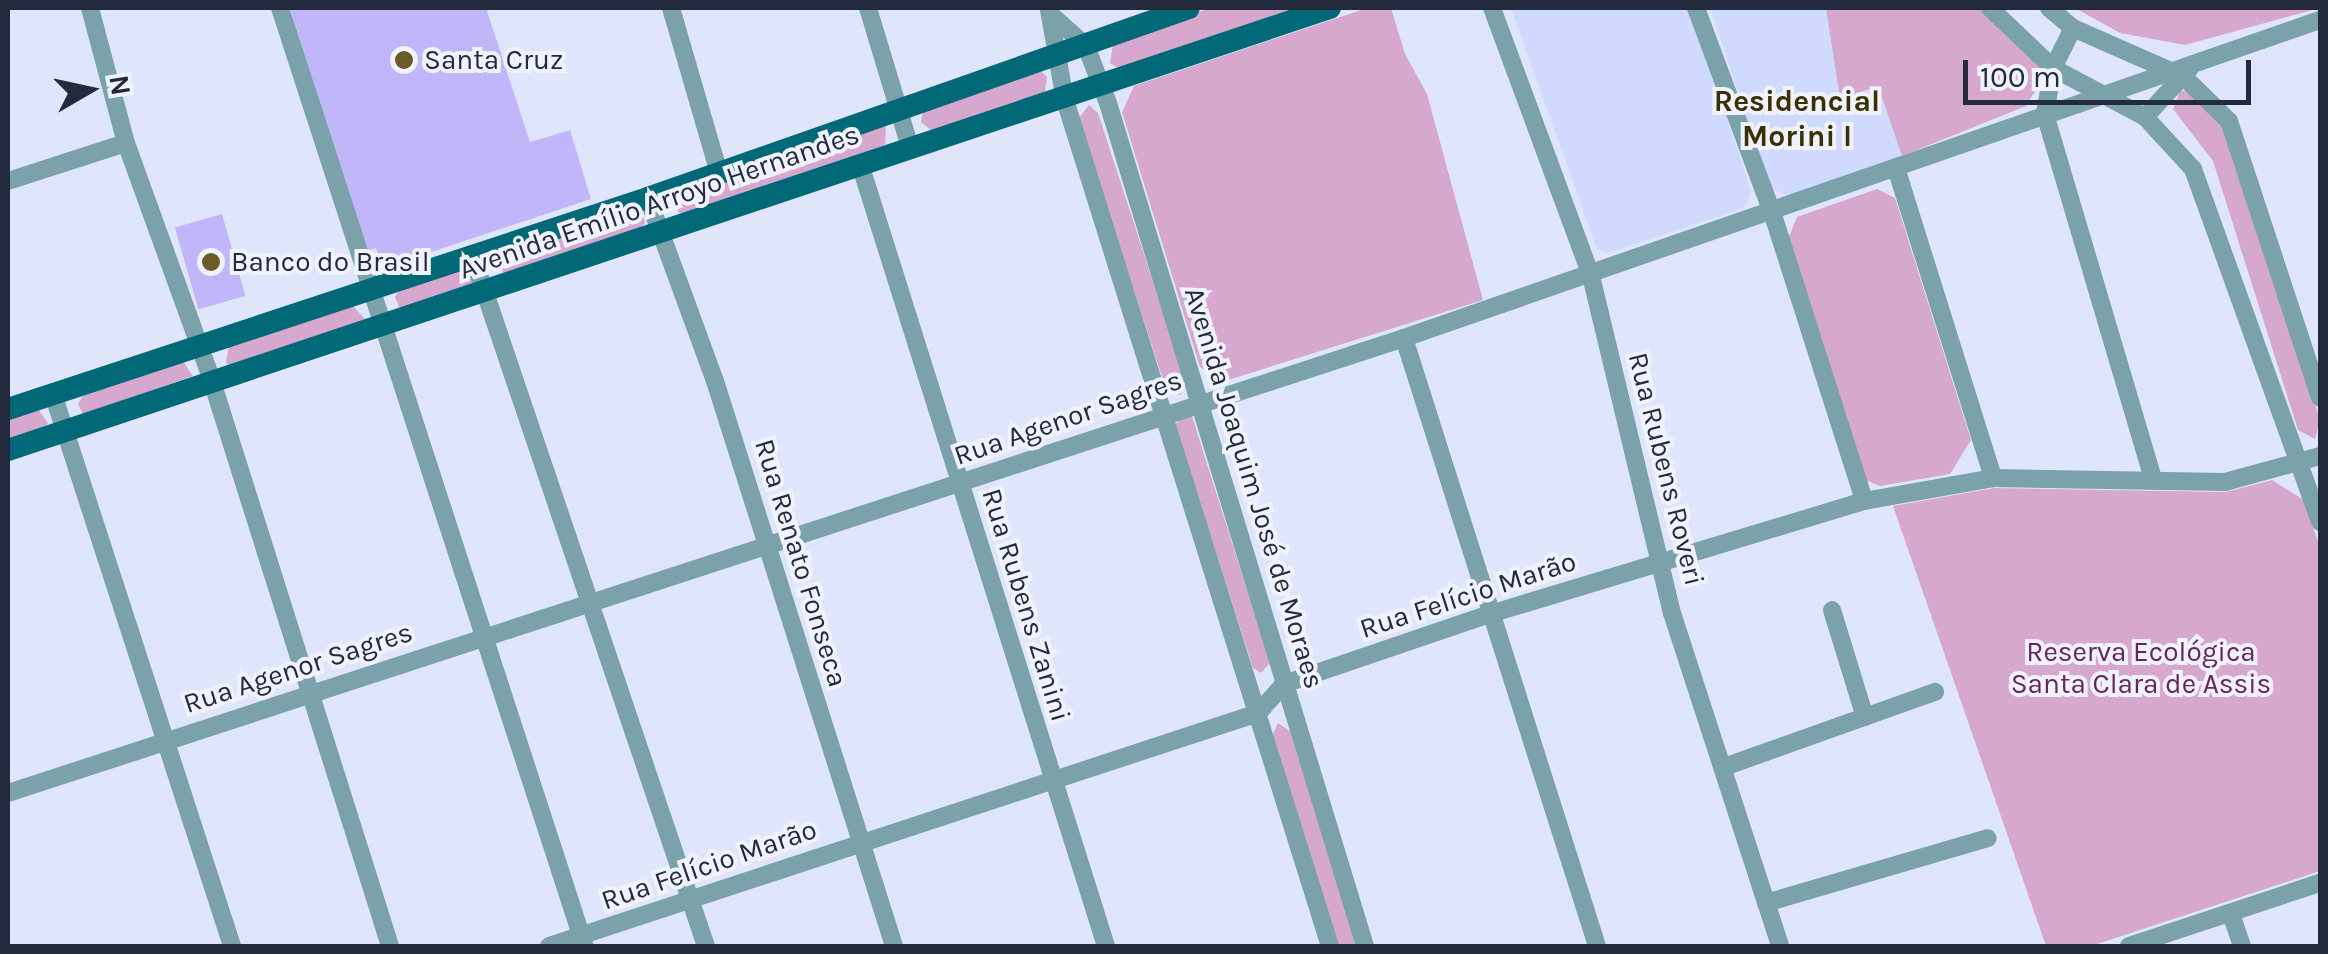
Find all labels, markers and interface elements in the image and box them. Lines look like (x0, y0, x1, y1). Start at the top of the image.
north arrow (40, 40, 140, 140)
scale bar (1968, 40, 2256, 102)
place label: Santa Cruz (424, 43, 563, 77)
marker: Santa Cruz (393, 49, 415, 71)
text: 100 m (1980, 59, 2061, 95)
text: N (102, 73, 138, 98)
district label: Residencial Morini I (1714, 83, 1880, 154)
street label: Avenida Emílio Arroyo Hernandes (455, 118, 863, 286)
place label: Banco do Brasil (231, 245, 429, 279)
marker: Banco do Brasil (200, 251, 222, 273)
street label: Avenida Joaquim José de Moraes (1177, 283, 1331, 693)
street label: Rua Rubens Roveri (1621, 349, 1711, 589)
street label: Rua Agenor Sagres (950, 363, 1186, 473)
street label: Rua Renato Fonseca (747, 435, 855, 691)
street label: Rua Rubens Zanini (975, 484, 1077, 726)
street label: Rua Felício Marão (1356, 544, 1580, 646)
street label: Rua Agenor Sagres (179, 615, 417, 721)
park label: Reserva Ecológica Santa Clara de Assis (2011, 635, 2271, 701)
street label: Rua Felício Marão (597, 812, 821, 918)

